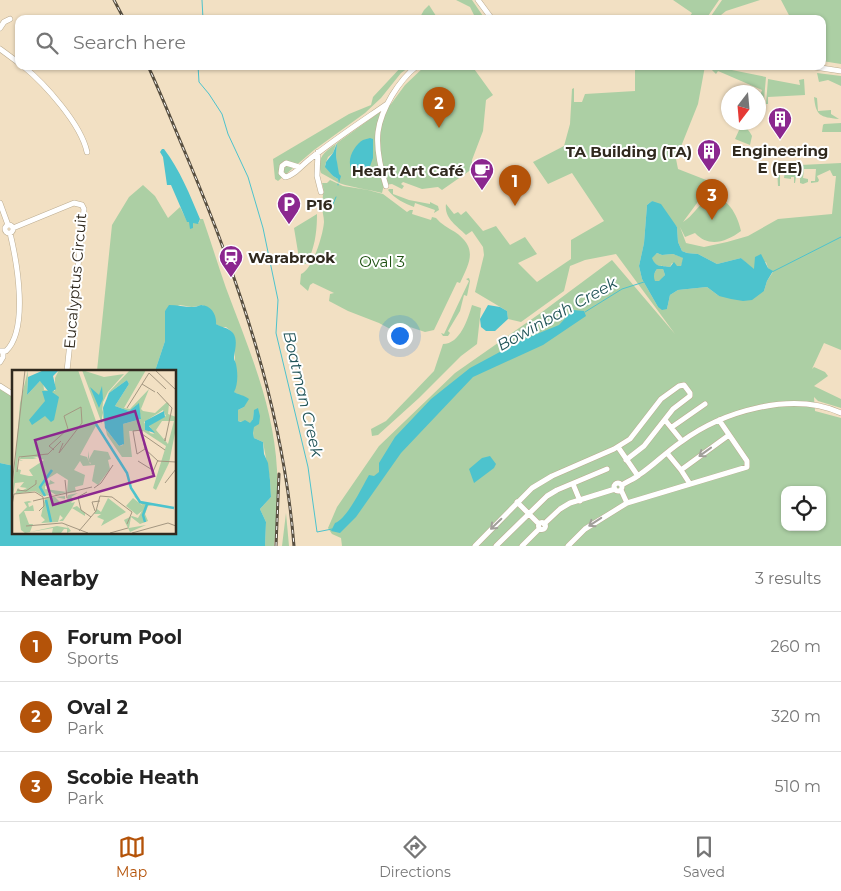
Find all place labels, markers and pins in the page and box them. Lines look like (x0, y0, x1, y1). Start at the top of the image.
pin: 2 (423, 87, 455, 128)
building icon: Engineering E (EE) (767, 106, 793, 140)
building icon: TA Building (TA) (696, 138, 722, 172)
place label: Engineering E (EE) (732, 141, 828, 177)
place label: TA Building (TA) (566, 142, 692, 161)
cafe icon: Heart Art Café (469, 157, 495, 191)
place label: Heart Art Café (352, 161, 464, 180)
pin: 1 (499, 165, 531, 206)
pin: 3 (696, 179, 728, 220)
parking icon: P16 (276, 191, 302, 225)
place label: P16 (306, 195, 333, 214)
station icon: Warabrook (218, 244, 244, 278)
place label: Warabrook (248, 248, 335, 267)

